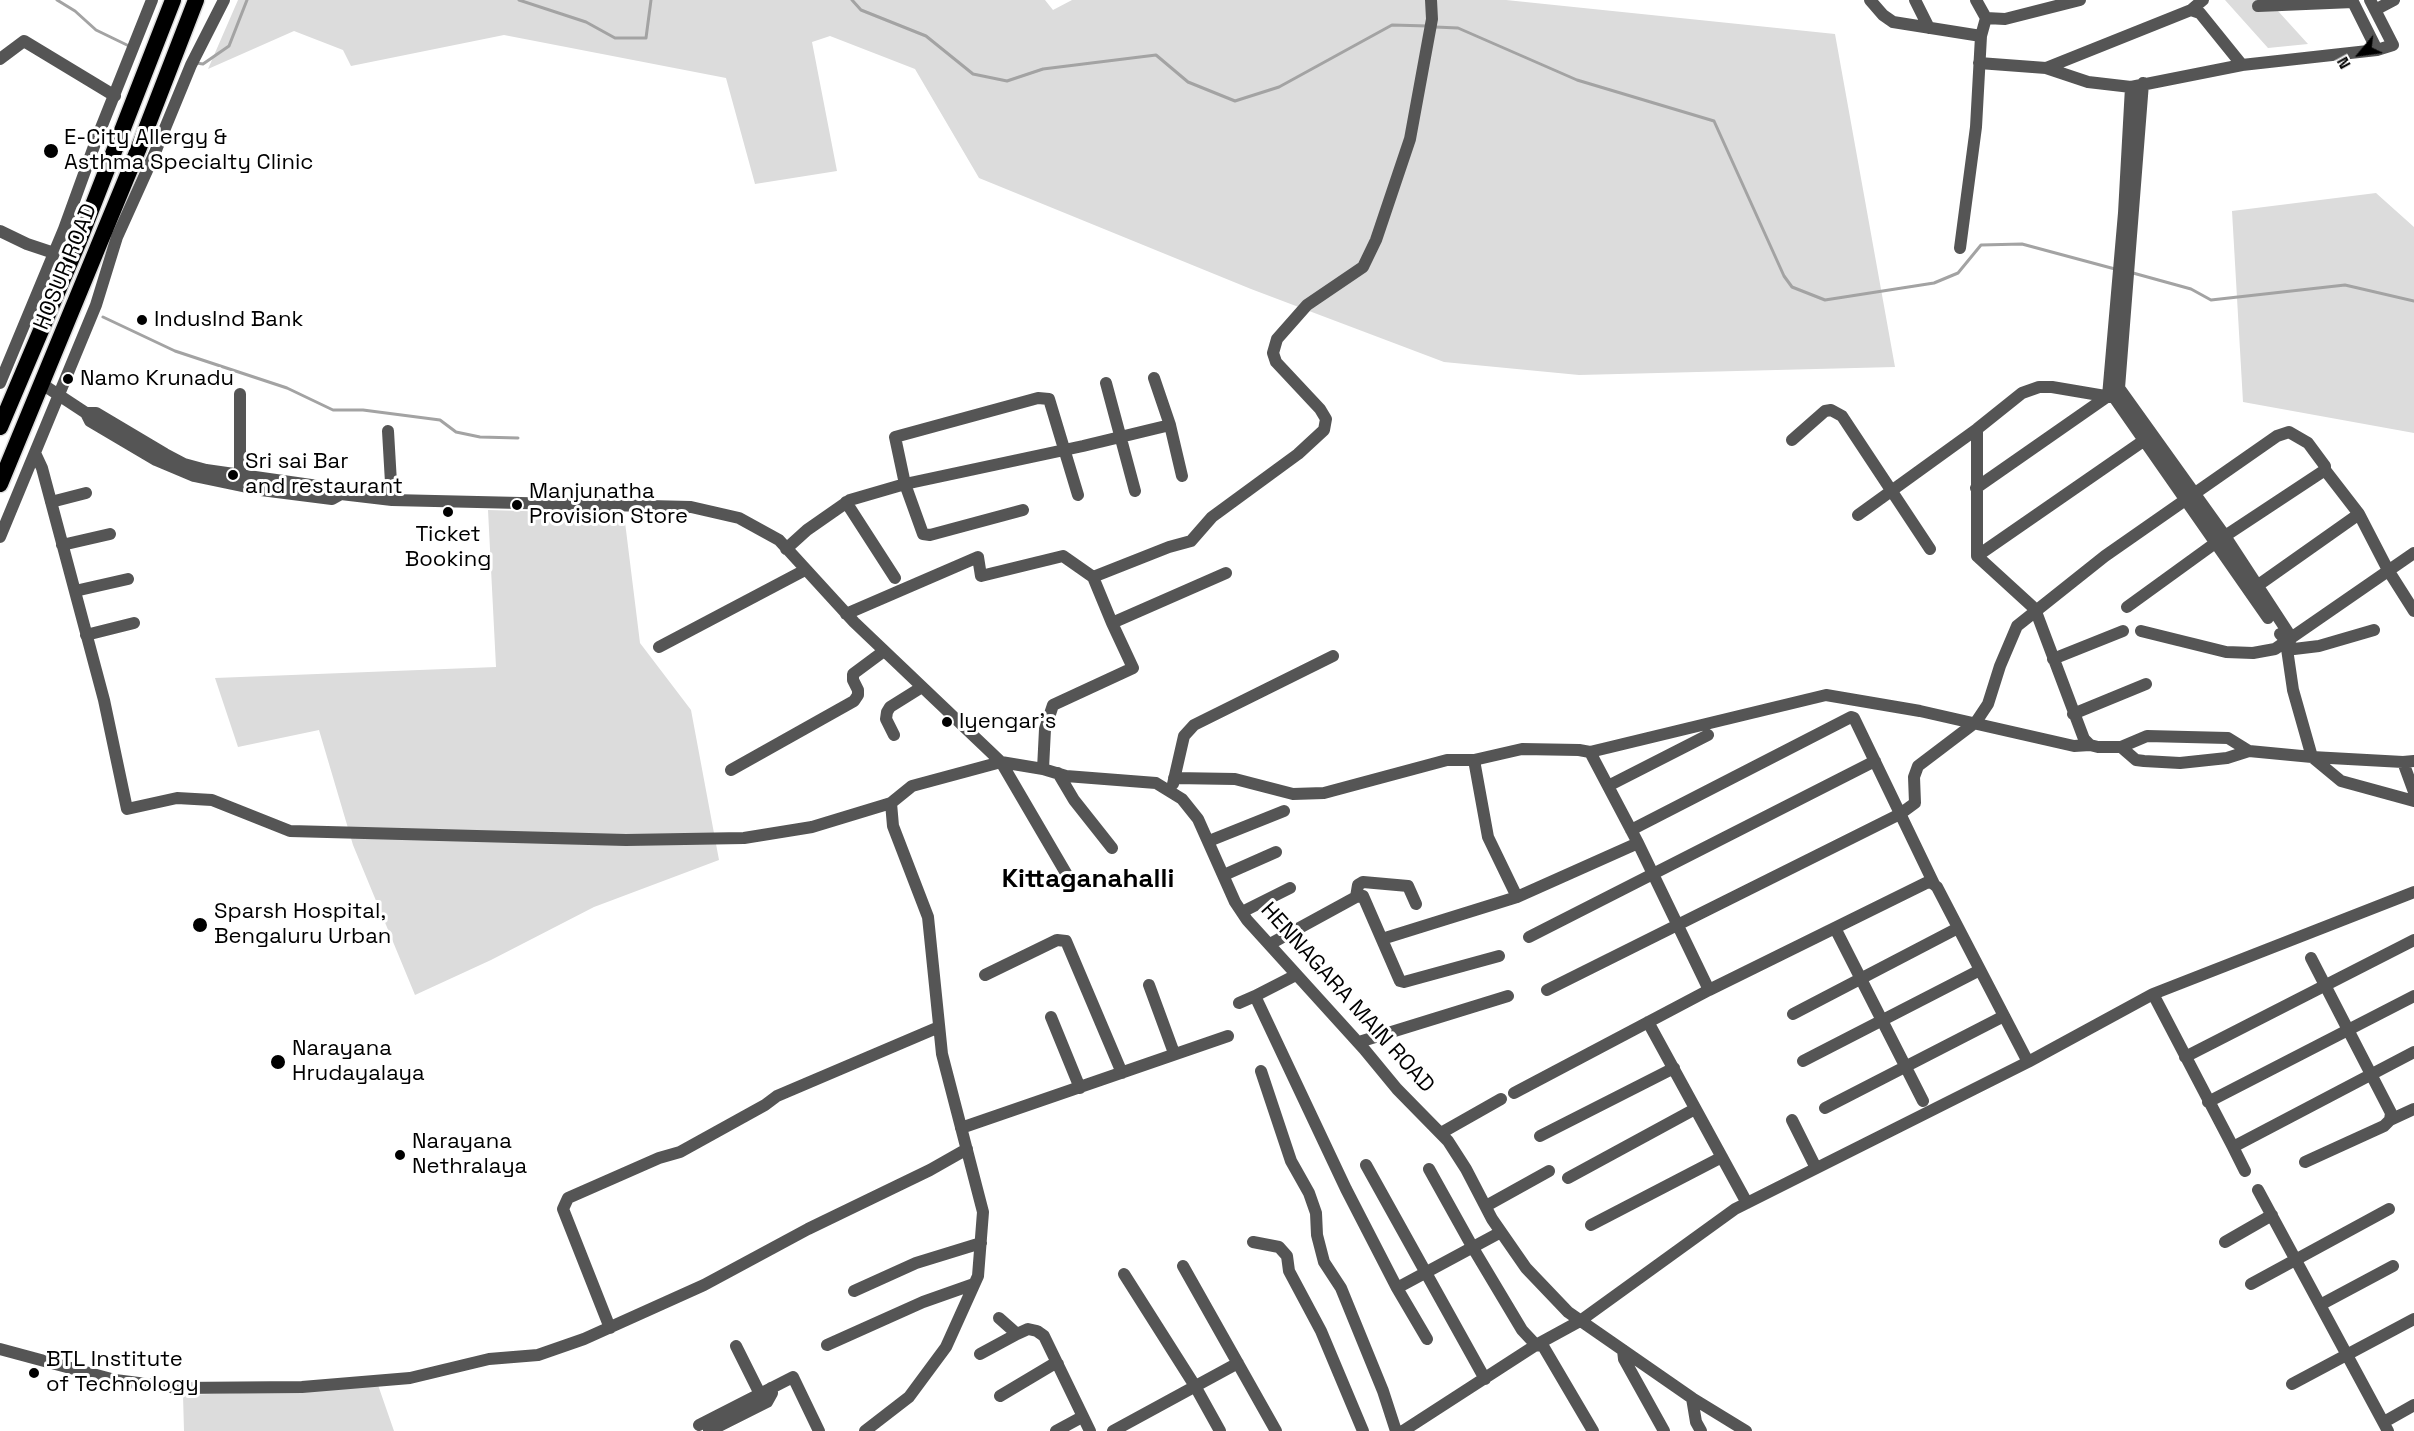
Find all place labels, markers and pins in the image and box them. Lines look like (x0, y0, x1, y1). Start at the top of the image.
place label: E-City Allergy & Asthma Specialty Clinic (64, 125, 313, 176)
marker: E-City Allergy & Asthma Specialty Clinic (42, 142, 60, 160)
place label: IndusInd Bank (154, 307, 303, 333)
marker: IndusInd Bank (135, 313, 149, 327)
place label: Namo Krunadu (80, 366, 234, 392)
marker: Namo Krunadu (61, 372, 75, 386)
place label: Sri sai Bar and restaurant (245, 449, 403, 500)
marker: Sri sai Bar and restaurant (226, 468, 240, 482)
place label: Manjunatha Provision Store (529, 479, 688, 530)
marker: Manjunatha Provision Store (510, 498, 524, 512)
marker: Ticket Booking (441, 505, 455, 519)
place label: Ticket Booking (405, 522, 491, 574)
place label: Iyengar's (959, 709, 1056, 735)
marker: Iyengar's (940, 715, 954, 729)
place label: Sparsh Hospital, Bengaluru Urban (214, 899, 391, 950)
marker: Sparsh Hospital, Bengaluru Urban (191, 916, 209, 934)
place label: Narayana Hrudayalaya (292, 1036, 425, 1088)
marker: Narayana Hrudayalaya (269, 1053, 287, 1071)
place label: Narayana Nethralaya (412, 1129, 527, 1180)
marker: Narayana Nethralaya (393, 1148, 407, 1162)
place label: BTL Institute of Technology (46, 1347, 199, 1398)
marker: BTL Institute of Technology (27, 1366, 41, 1380)

